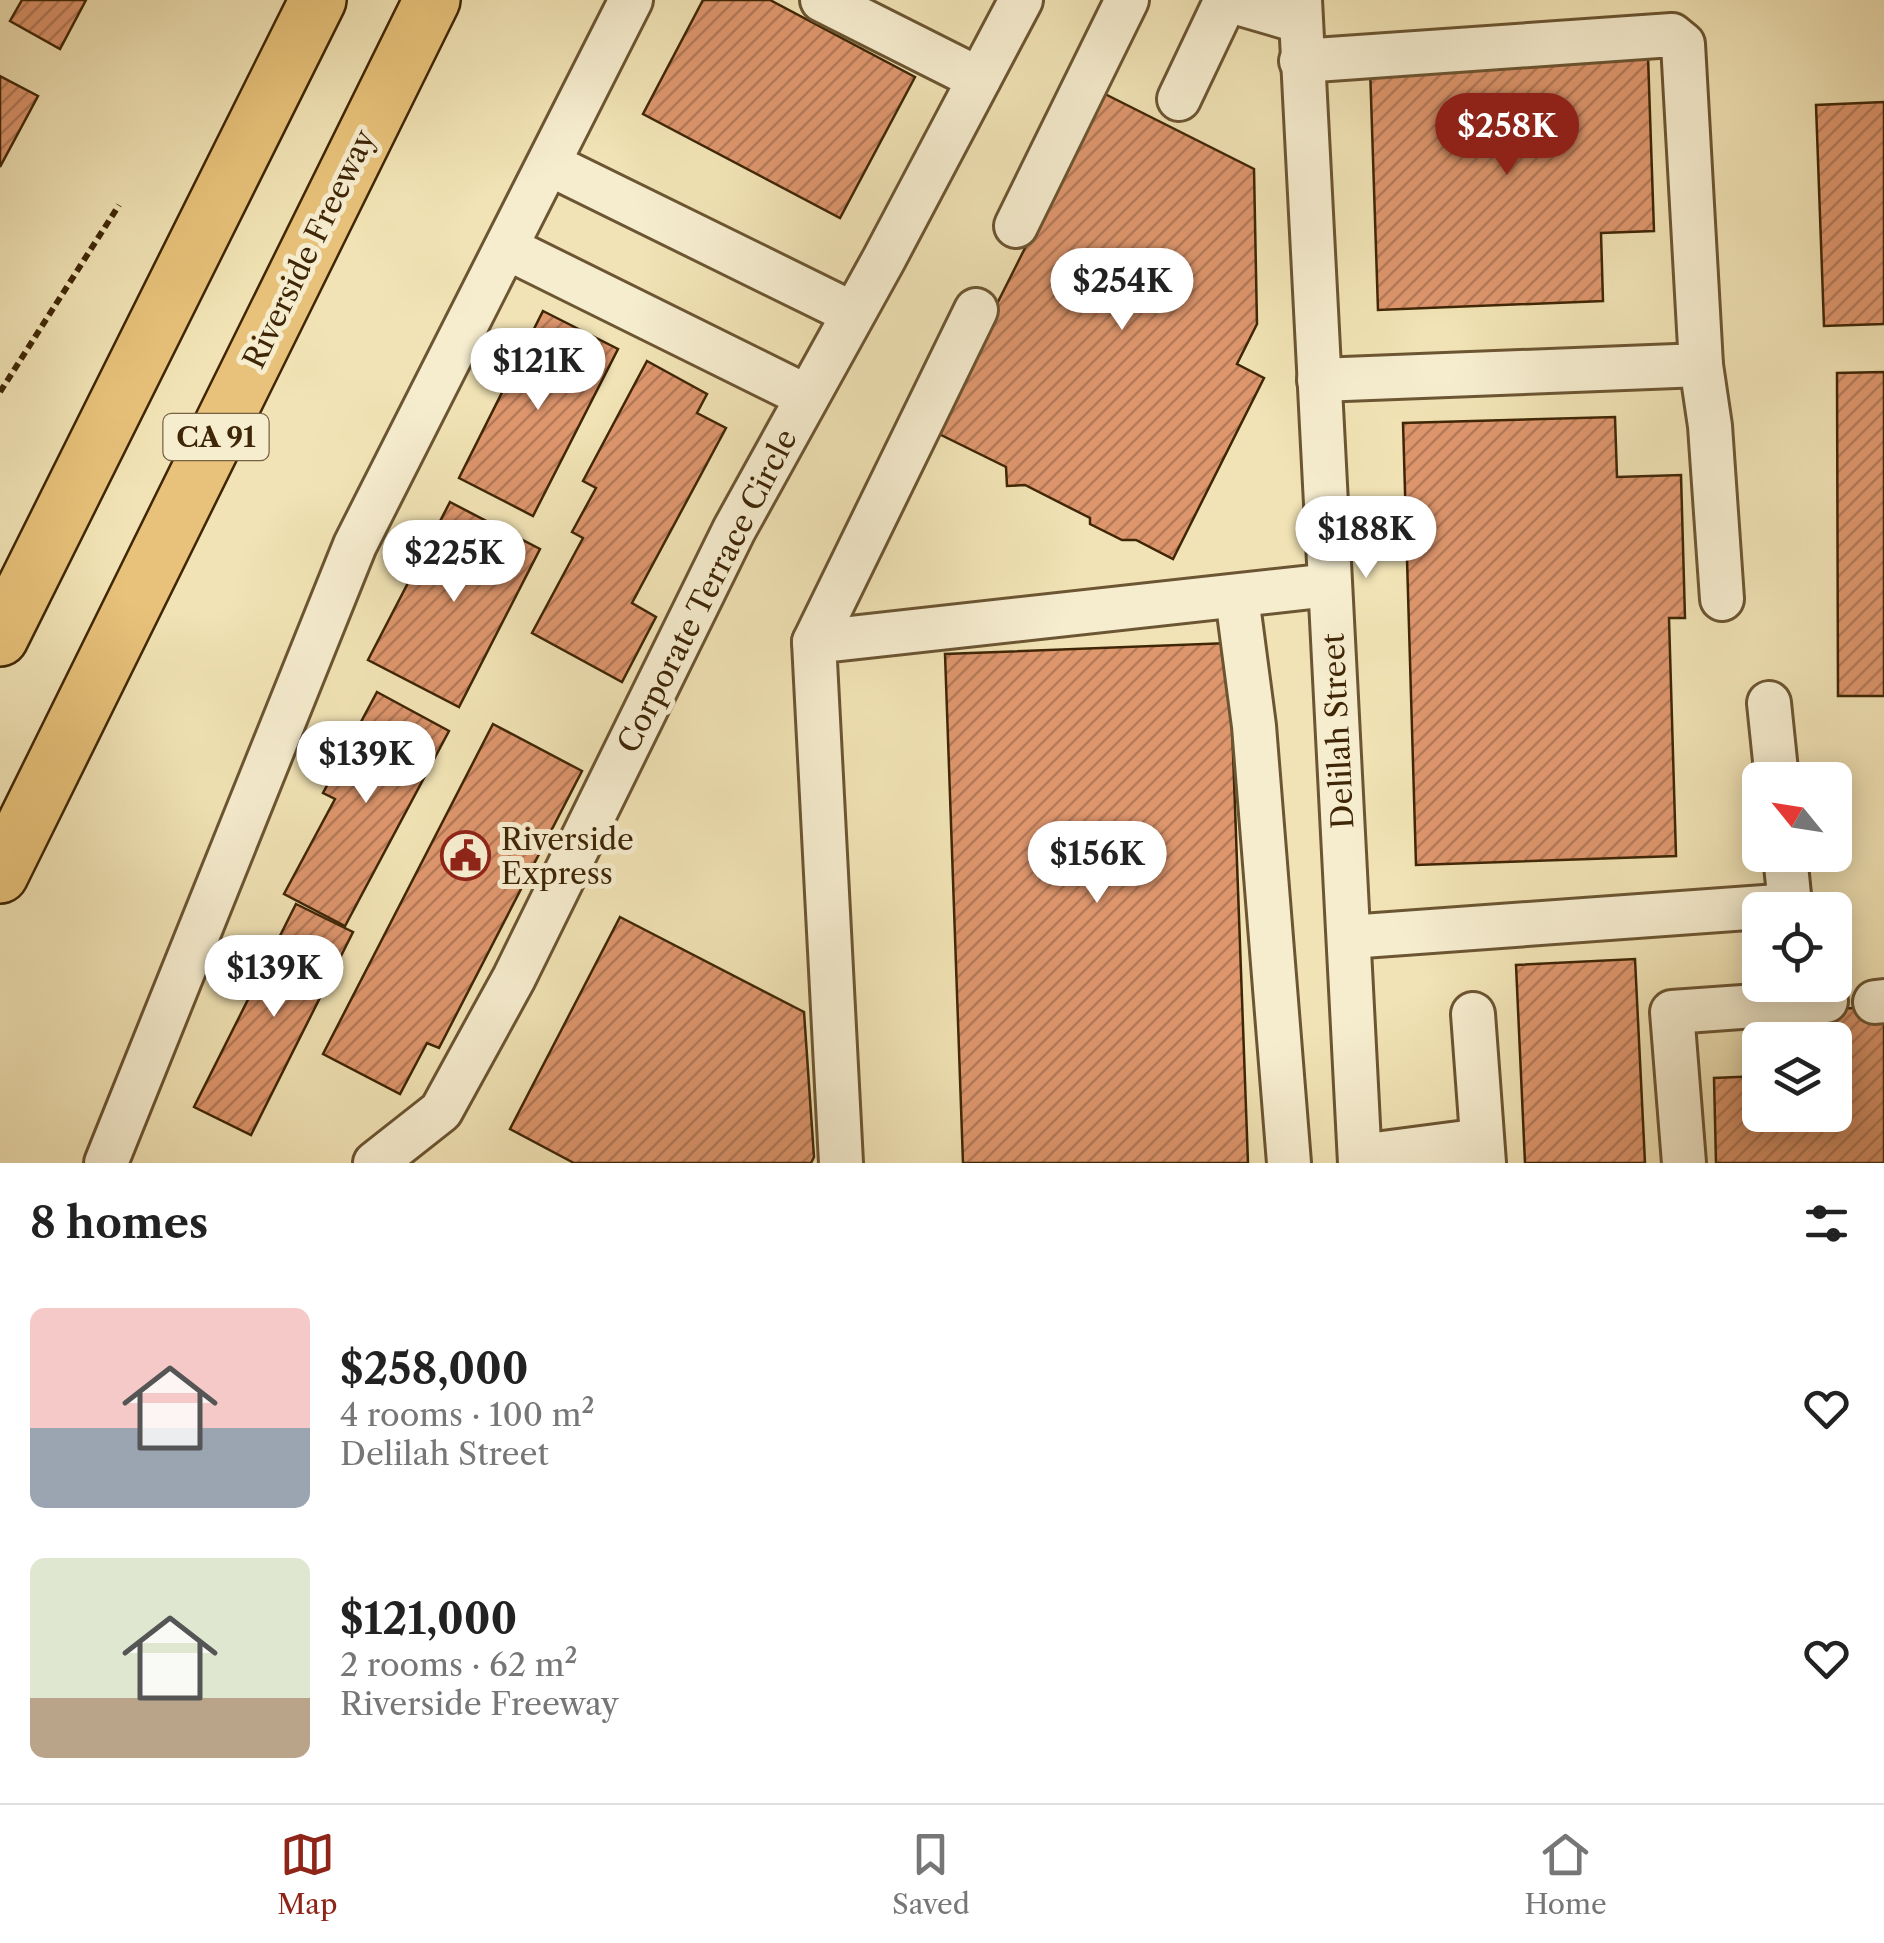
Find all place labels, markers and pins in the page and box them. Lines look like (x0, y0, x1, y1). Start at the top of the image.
pin: $258K (1437, 93, 1577, 178)
pin: $254K (1052, 248, 1192, 333)
pin: $121K (468, 328, 608, 413)
pin: $188K (1296, 496, 1436, 581)
pin: $225K (384, 520, 524, 605)
pin: $139K (296, 721, 436, 806)
place label: Riverside Express (501, 821, 634, 892)
pin: $156K (1027, 821, 1167, 906)
public building icon: Riverside Express (440, 830, 492, 882)
pin: $139K (204, 935, 344, 1020)

